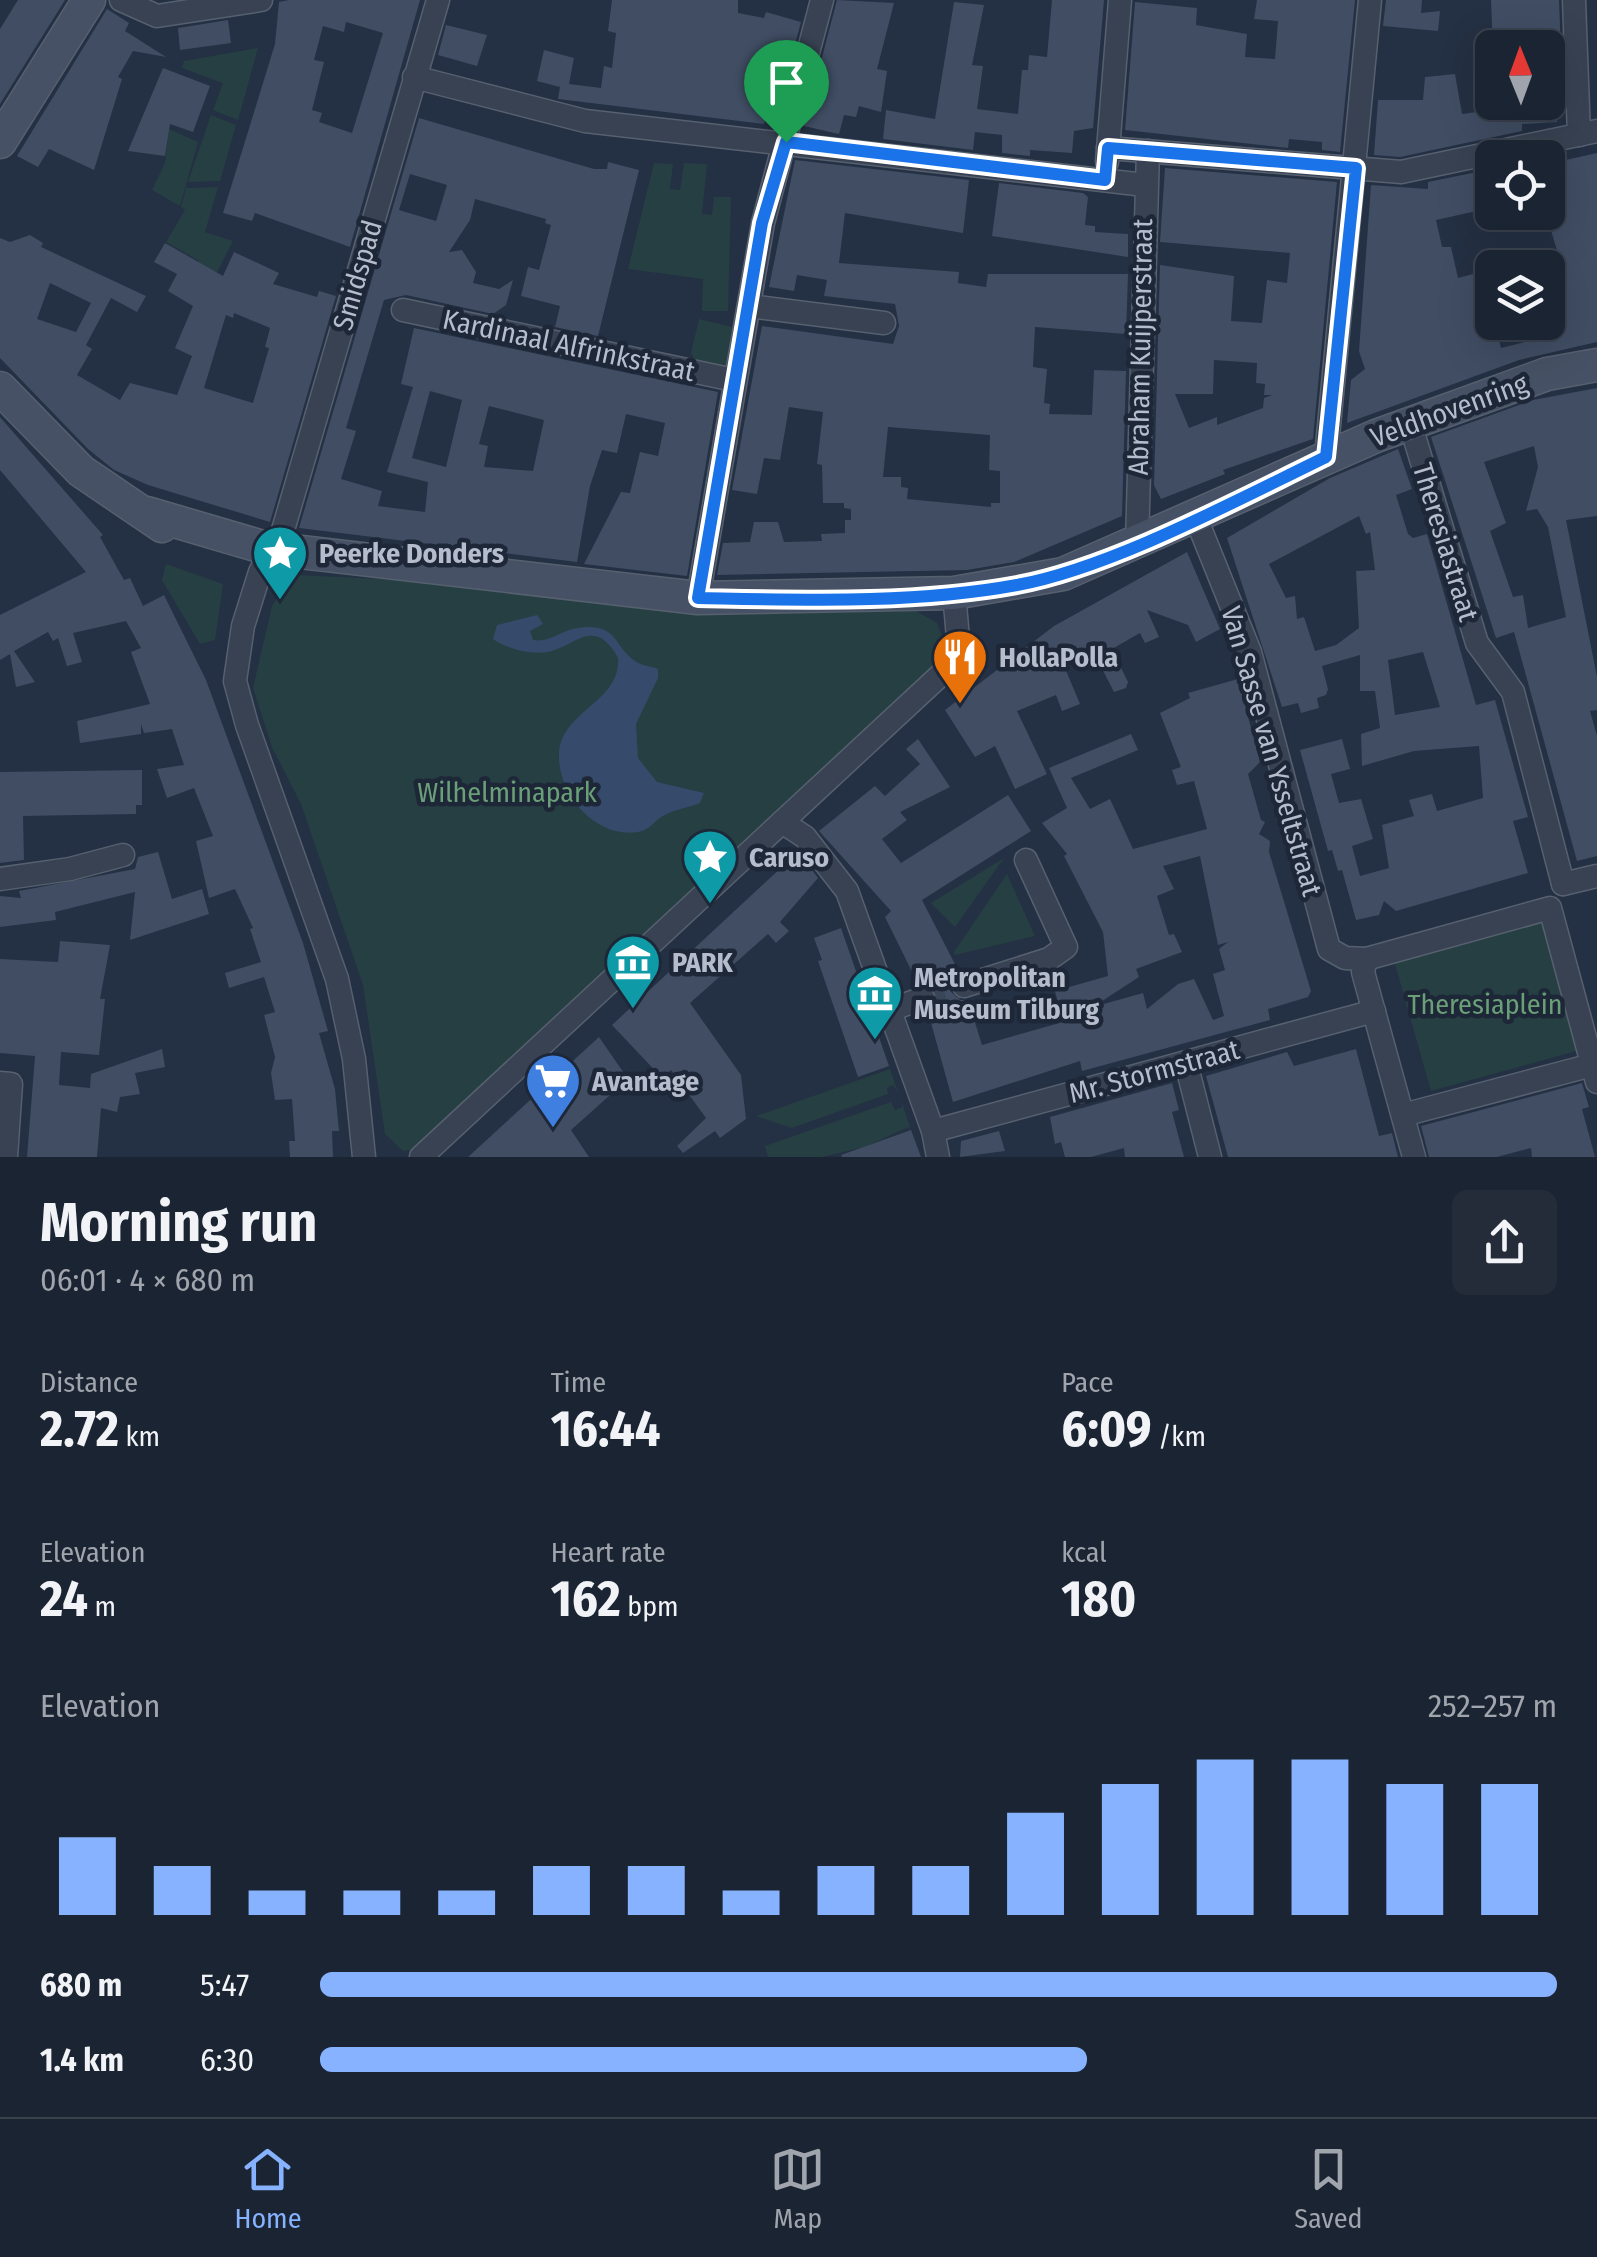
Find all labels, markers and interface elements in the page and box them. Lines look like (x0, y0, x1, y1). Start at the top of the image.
north arrow (1475, 30, 1565, 120)
map controls (1475, 30, 1565, 340)
pin (744, 40, 829, 143)
icon: arrive (759, 55, 814, 110)
button: locate (1475, 140, 1565, 230)
street label: Smidspad (326, 216, 389, 334)
street label: Abraham Kuijperstraat (1122, 218, 1159, 476)
button: layers (1475, 250, 1565, 340)
street label: Kardinaal Alfrinkstraat (440, 303, 699, 388)
street label: Veldhovenring (1366, 367, 1533, 454)
street label: Theresiastraat (1406, 459, 1485, 626)
place icon: Peerke Donders (250, 523, 310, 602)
place label: Peerke Donders (319, 537, 504, 570)
street label: Van Sasse van Ysseltstraat (1214, 603, 1329, 901)
restaurant icon: HollaPolla (930, 627, 990, 706)
place label: HollaPolla (999, 641, 1118, 674)
park label: Wilhelminapark (417, 776, 598, 809)
place icon: Caruso (680, 827, 740, 906)
place label: Caruso (749, 841, 829, 874)
museum icon: PARK (603, 932, 663, 1011)
place label: PARK (672, 946, 733, 979)
place label: Metropolitan Museum Tilburg (914, 961, 1099, 1026)
museum icon: Metropolitan Museum Tilburg (845, 963, 905, 1042)
park label: Theresiaplein (1408, 988, 1562, 1021)
street label: Mr. Stormstraat (1065, 1033, 1244, 1110)
supermarket icon: Avantage (523, 1051, 583, 1130)
place label: Avantage (591, 1065, 699, 1098)
text: Morning run (40, 1190, 317, 1256)
button: share (1452, 1190, 1557, 1295)
text: 06:01 · 4 × 680 m (40, 1261, 255, 1299)
text: Distance (40, 1366, 138, 1399)
text: Time (551, 1366, 606, 1399)
text: Pace (1061, 1366, 1114, 1399)
text: 2.72 (40, 1399, 119, 1459)
text: 16:44 (551, 1399, 661, 1459)
text: 6:09 (1061, 1399, 1152, 1459)
text: km (119, 1420, 160, 1453)
text: /km (1152, 1420, 1206, 1453)
text: Elevation (40, 1536, 145, 1569)
text: Heart rate (551, 1536, 666, 1569)
text: kcal (1061, 1536, 1107, 1569)
text: 24 (40, 1569, 88, 1629)
text: 162 (551, 1569, 621, 1629)
text: 180 (1061, 1569, 1136, 1629)
text: m (88, 1590, 116, 1623)
text: bpm (621, 1590, 679, 1623)
text: Elevation (40, 1687, 160, 1725)
text: 252–257 m (1428, 1687, 1557, 1725)
text: 680 m (40, 1966, 122, 2004)
text: 5:47 (200, 1966, 249, 2004)
text: 1.4 km (40, 2041, 124, 2079)
text: 6:30 (200, 2041, 254, 2079)
tab: Home (234, 2142, 301, 2235)
tab: Map (770, 2142, 825, 2235)
tab: Saved (1294, 2142, 1363, 2235)

